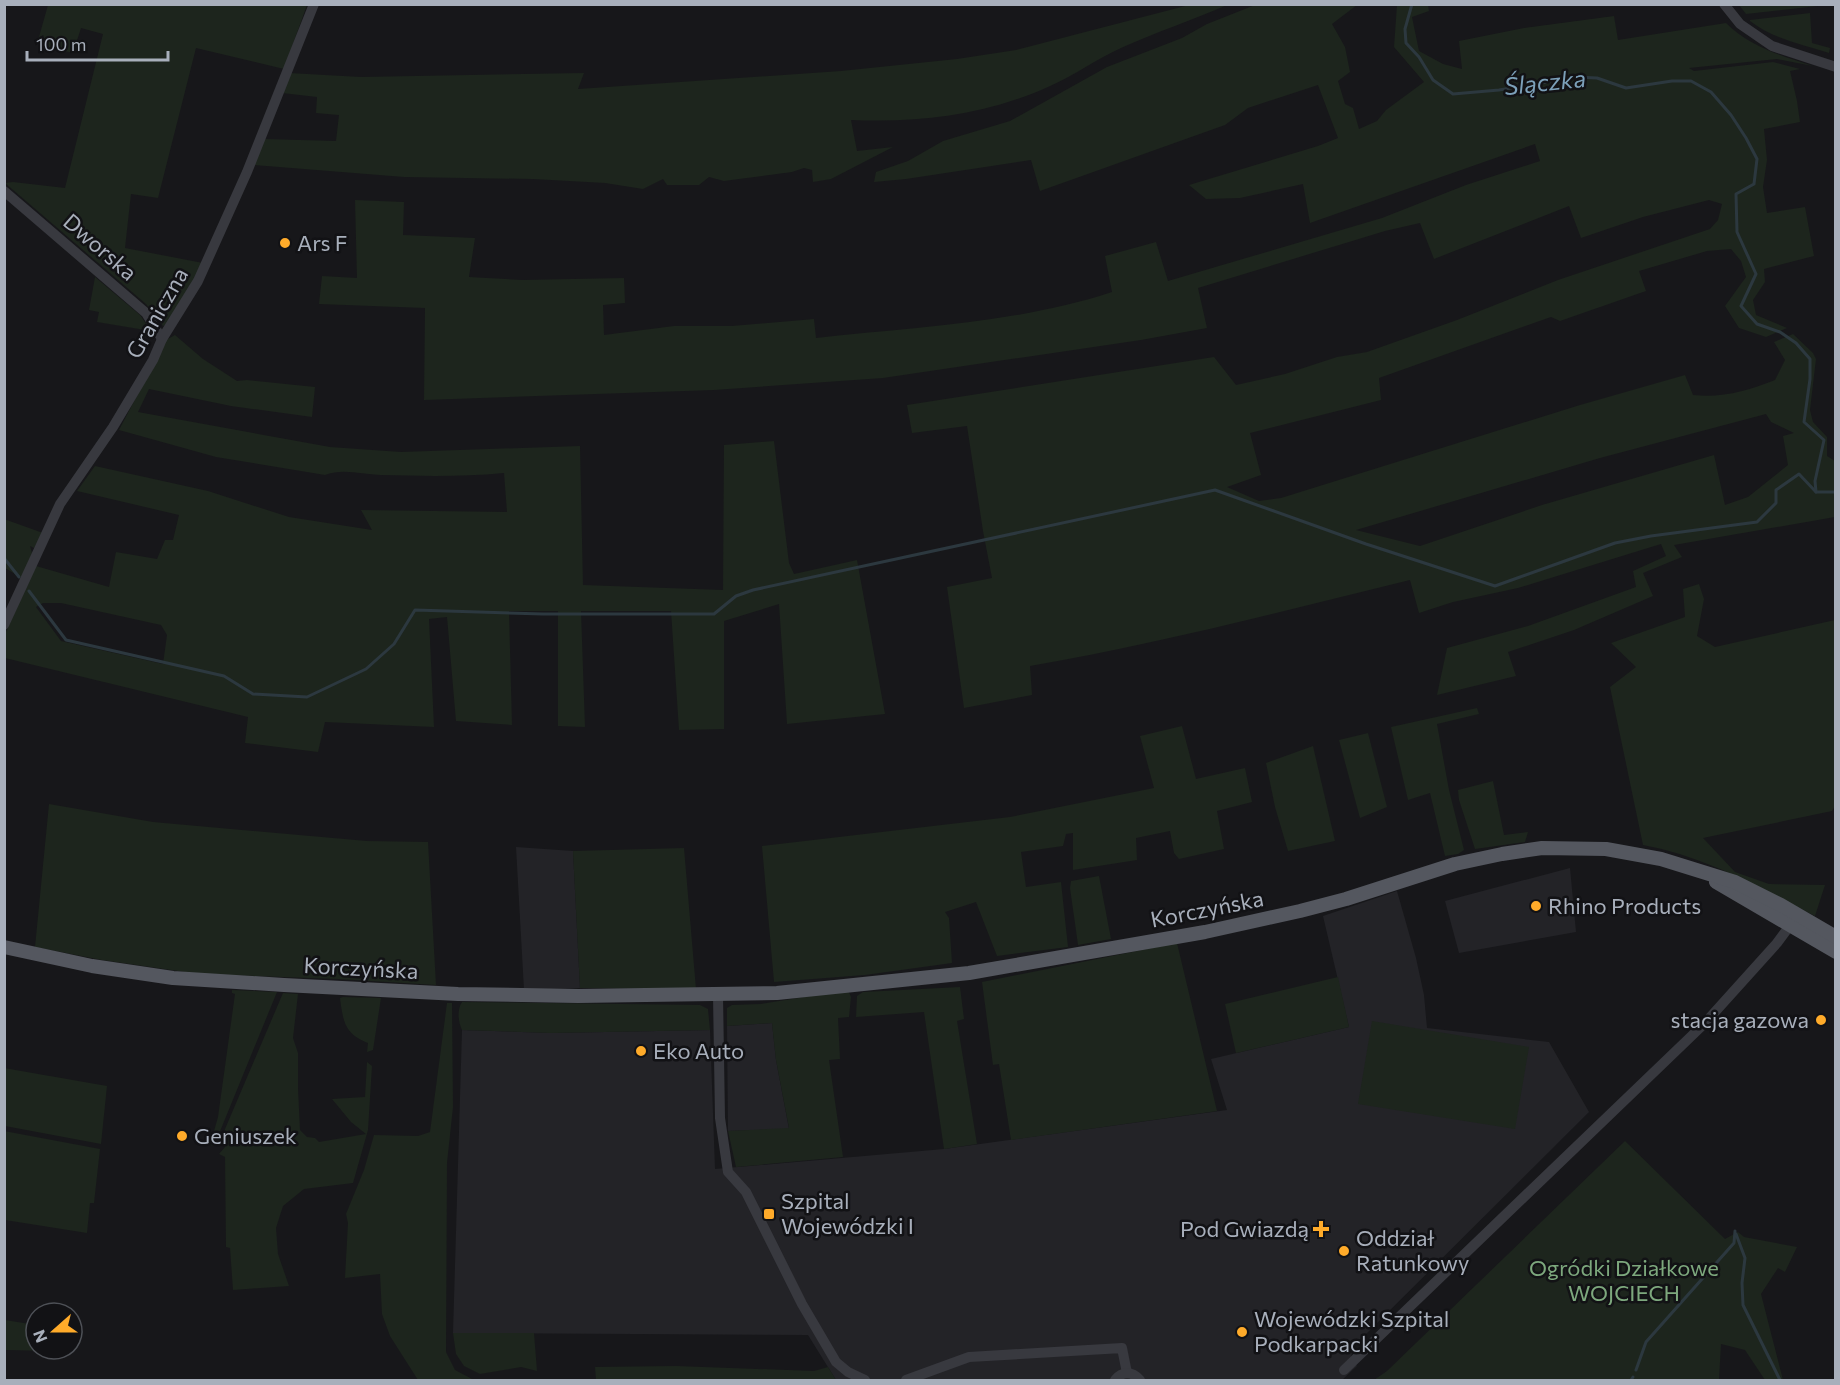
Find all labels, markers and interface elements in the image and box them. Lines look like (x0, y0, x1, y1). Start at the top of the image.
scale bar (27, 24, 168, 62)
text: 100 m (36, 33, 86, 55)
water label: Ślączka (1503, 63, 1587, 100)
street label: Dworska (58, 207, 143, 286)
place label: Ars F (297, 229, 347, 256)
marker: Ars F (278, 236, 292, 250)
street label: Graniczna (120, 263, 193, 363)
street label: Korczyńska (1148, 884, 1266, 933)
place label: Rhino Products (1548, 892, 1701, 919)
marker: Rhino Products (1529, 899, 1543, 913)
street label: Korczyńska (303, 951, 419, 984)
place label: stacja gazowa (1670, 1006, 1809, 1033)
marker: stacja gazowa (1814, 1013, 1828, 1027)
place label: Eko Auto (653, 1037, 744, 1064)
marker: Eko Auto (634, 1044, 648, 1058)
place label: Geniuszek (194, 1122, 297, 1149)
marker: Geniuszek (175, 1129, 189, 1143)
place label: Szpital Wojewódzki I (781, 1187, 914, 1239)
marker: Szpital Wojewódzki I (762, 1207, 776, 1221)
place label: Pod Gwiazdą (1180, 1215, 1309, 1242)
marker: Pod Gwiazdą (1314, 1222, 1328, 1236)
place label: Oddział Ratunkowy (1356, 1224, 1469, 1276)
marker: Oddział Ratunkowy (1337, 1244, 1351, 1258)
park label: Ogródki Działkowe WOJCIECH (1529, 1254, 1719, 1306)
north arrow (24, 1301, 84, 1361)
place label: Wojewódzki Szpital Podkarpacki (1254, 1305, 1449, 1357)
marker: Wojewódzki Szpital Podkarpacki (1235, 1325, 1249, 1339)
text: N (29, 1328, 51, 1346)

